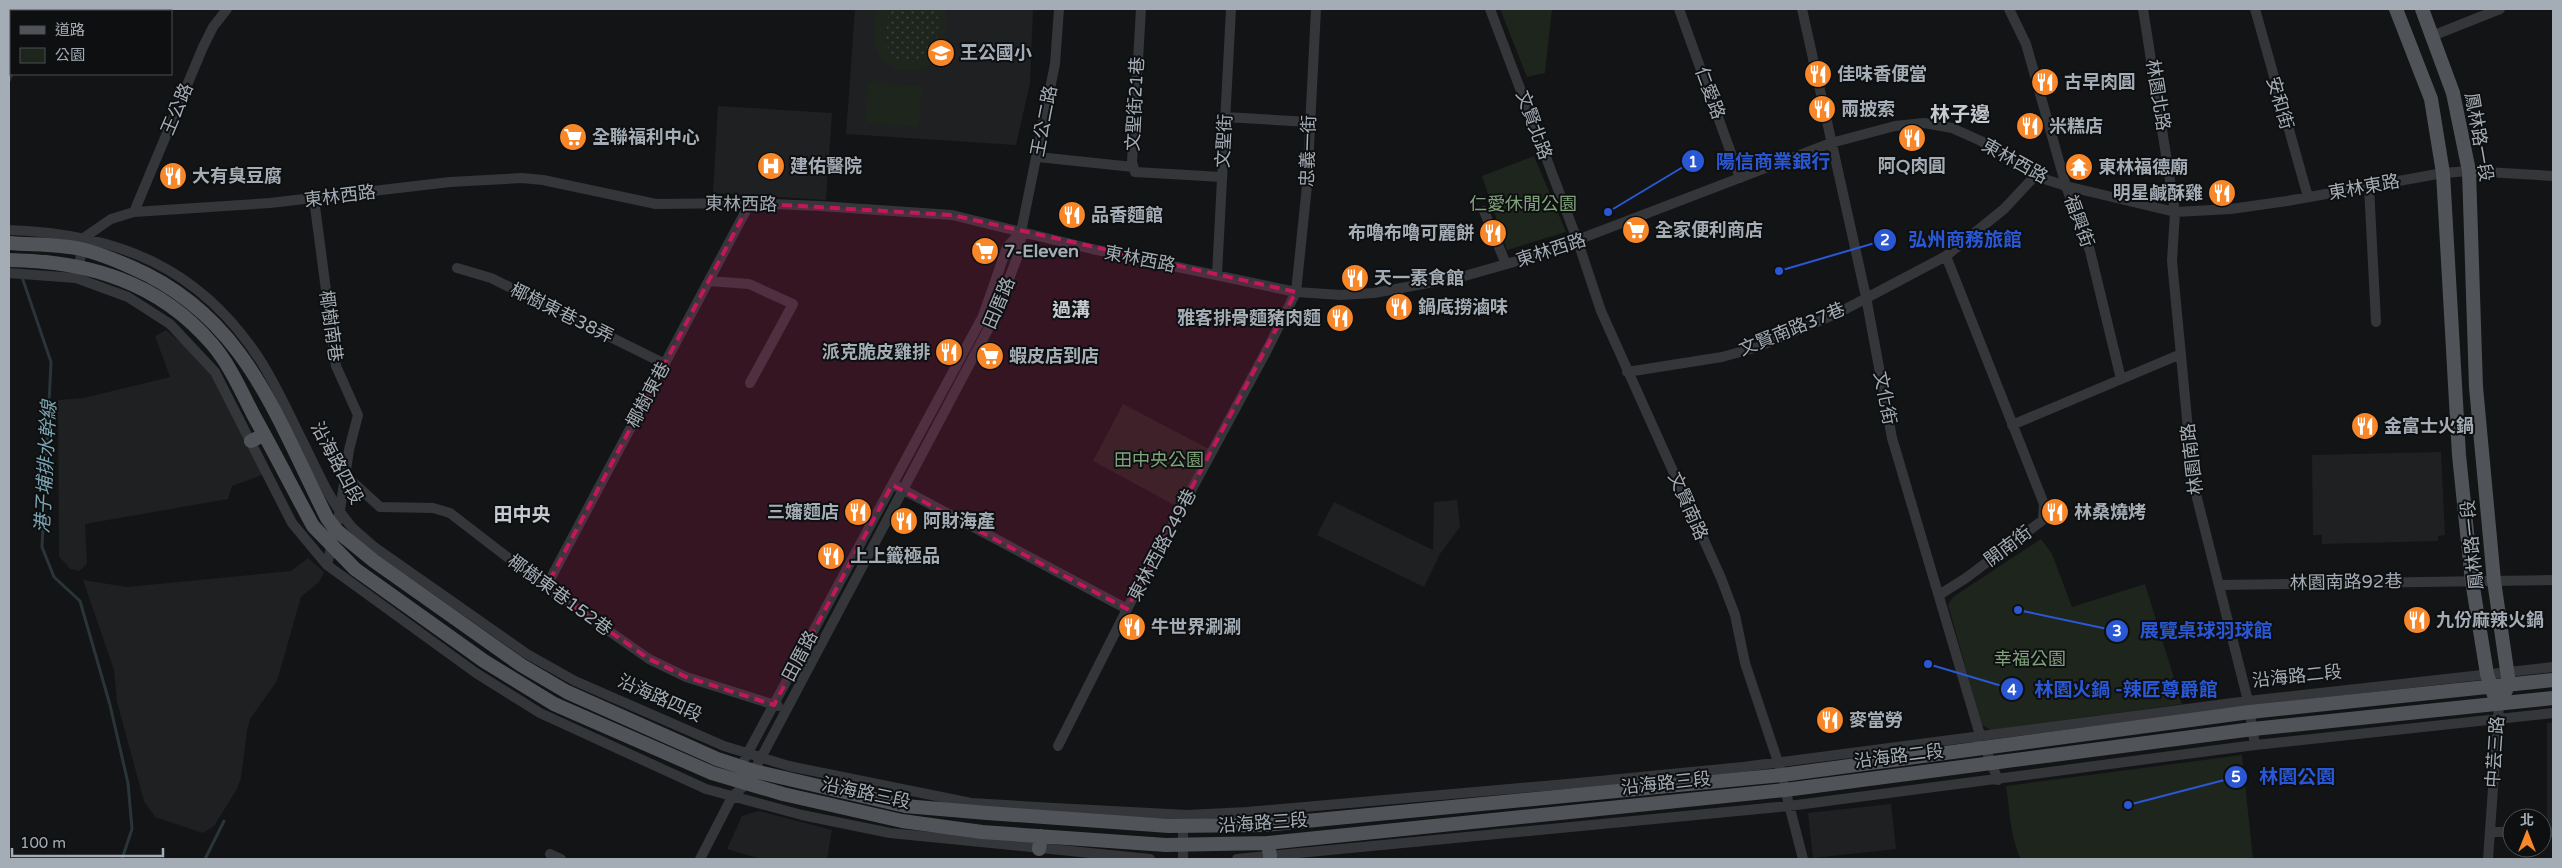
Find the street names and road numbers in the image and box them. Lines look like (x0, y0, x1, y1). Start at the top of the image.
street label: 文聖街21巷 (1122, 56, 1148, 152)
street label: 林園北路 (2142, 58, 2174, 132)
street label: 仁愛路 (1690, 64, 1730, 122)
street label: 安和街 (2262, 74, 2298, 132)
street label: 王公路 (156, 80, 198, 138)
street label: 王公二路 (1026, 84, 1062, 158)
street label: 文賢北路 (1511, 87, 1557, 163)
street label: 鳳林路一段 (2460, 91, 2498, 183)
street label: 文聖街 (1212, 113, 1236, 169)
street label: 忠義一街 (1296, 115, 1320, 187)
street label: 東林西路 (1978, 134, 2052, 188)
street label: 東林東路 (2327, 170, 2401, 204)
street label: 東林西路 (303, 181, 377, 211)
street label: 東林西路 (705, 192, 777, 216)
street label: 福興街 (2059, 192, 2099, 250)
street label: 東林西路 (1513, 228, 1589, 272)
street label: 東林西路 (1103, 241, 1177, 277)
street label: 田厝路 (978, 274, 1020, 332)
street label: 椰樹東巷38弄 (507, 278, 617, 348)
street label: 椰樹南巷 (315, 289, 347, 363)
street label: 文賢南路37巷 (1736, 298, 1848, 360)
street label: 椰樹東巷 (621, 358, 675, 432)
street label: 文化街 (1869, 369, 1901, 427)
street label: 沿海路四段 (306, 418, 368, 508)
street label: 林園南路 (2177, 422, 2207, 496)
street label: 文賢南路 (1663, 469, 1713, 543)
street label: 東林西路249巷 (1123, 485, 1201, 605)
street label: 鳳林路一段 (2456, 499, 2488, 591)
street label: 開南街 (1980, 521, 2036, 571)
street label: 椰樹東巷152巷 (503, 550, 617, 640)
street label: 林園南路92巷 (2290, 570, 2402, 594)
street label: 田厝路 (778, 627, 822, 685)
street label: 沿海路二段 (2251, 660, 2343, 692)
street label: 沿海路四段 (614, 670, 706, 726)
street label: 中芸三路 (2482, 715, 2508, 789)
street label: 沿海路二段 (1853, 740, 1945, 772)
street label: 沿海路三段 (1620, 767, 1712, 799)
street label: 沿海路三段 (820, 773, 912, 813)
street label: 沿海路三段 (1217, 809, 1309, 837)

